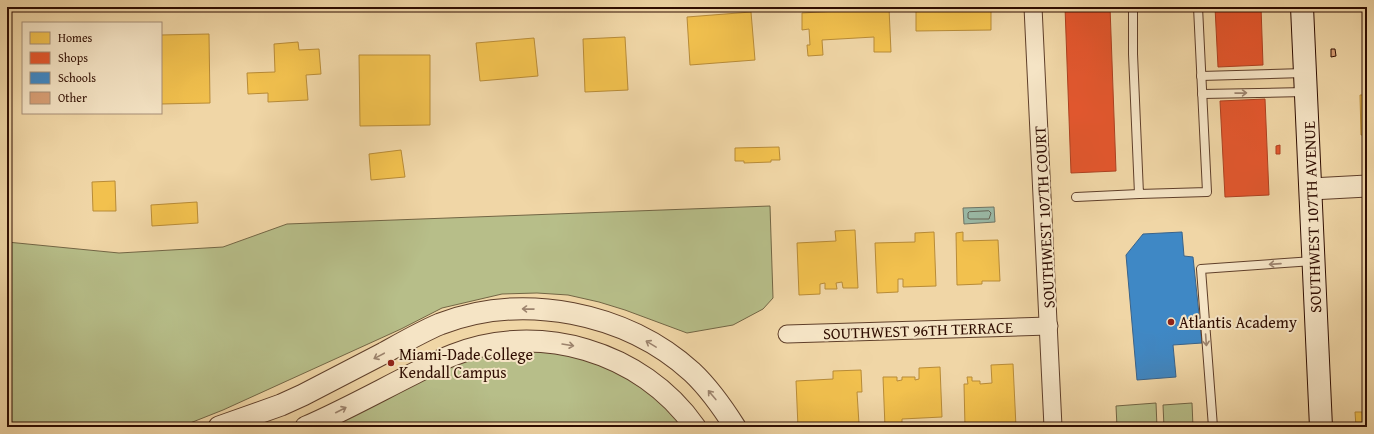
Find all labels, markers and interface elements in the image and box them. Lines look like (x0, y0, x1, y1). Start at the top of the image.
legend (22, 22, 162, 114)
text: Homes (58, 29, 93, 46)
text: Shops (58, 49, 88, 66)
text: Schools (58, 69, 96, 86)
text: Other (58, 89, 87, 106)
one-way arrow (1234, 89, 1247, 97)
street label: SOUTHWEST 107TH AVENUE (1297, 121, 1327, 313)
street label: SOUTHWEST 107TH COURT (1027, 125, 1061, 309)
one-way arrow (1269, 261, 1282, 268)
one-way arrow (522, 305, 535, 313)
place label: Atlantis Academy (1179, 310, 1297, 334)
street label: SOUTHWEST 96TH TERRACE (823, 315, 1013, 345)
marker: Atlantis Academy (1166, 317, 1176, 327)
one-way arrow (1203, 333, 1210, 346)
one-way arrow (646, 340, 657, 348)
one-way arrow (561, 341, 574, 349)
place label: Miami-Dade College Kendall Campus (399, 342, 533, 384)
one-way arrow (373, 352, 385, 360)
marker: Miami-Dade College Kendall Campus (386, 358, 396, 368)
one-way arrow (708, 390, 717, 401)
one-way arrow (335, 406, 347, 413)

